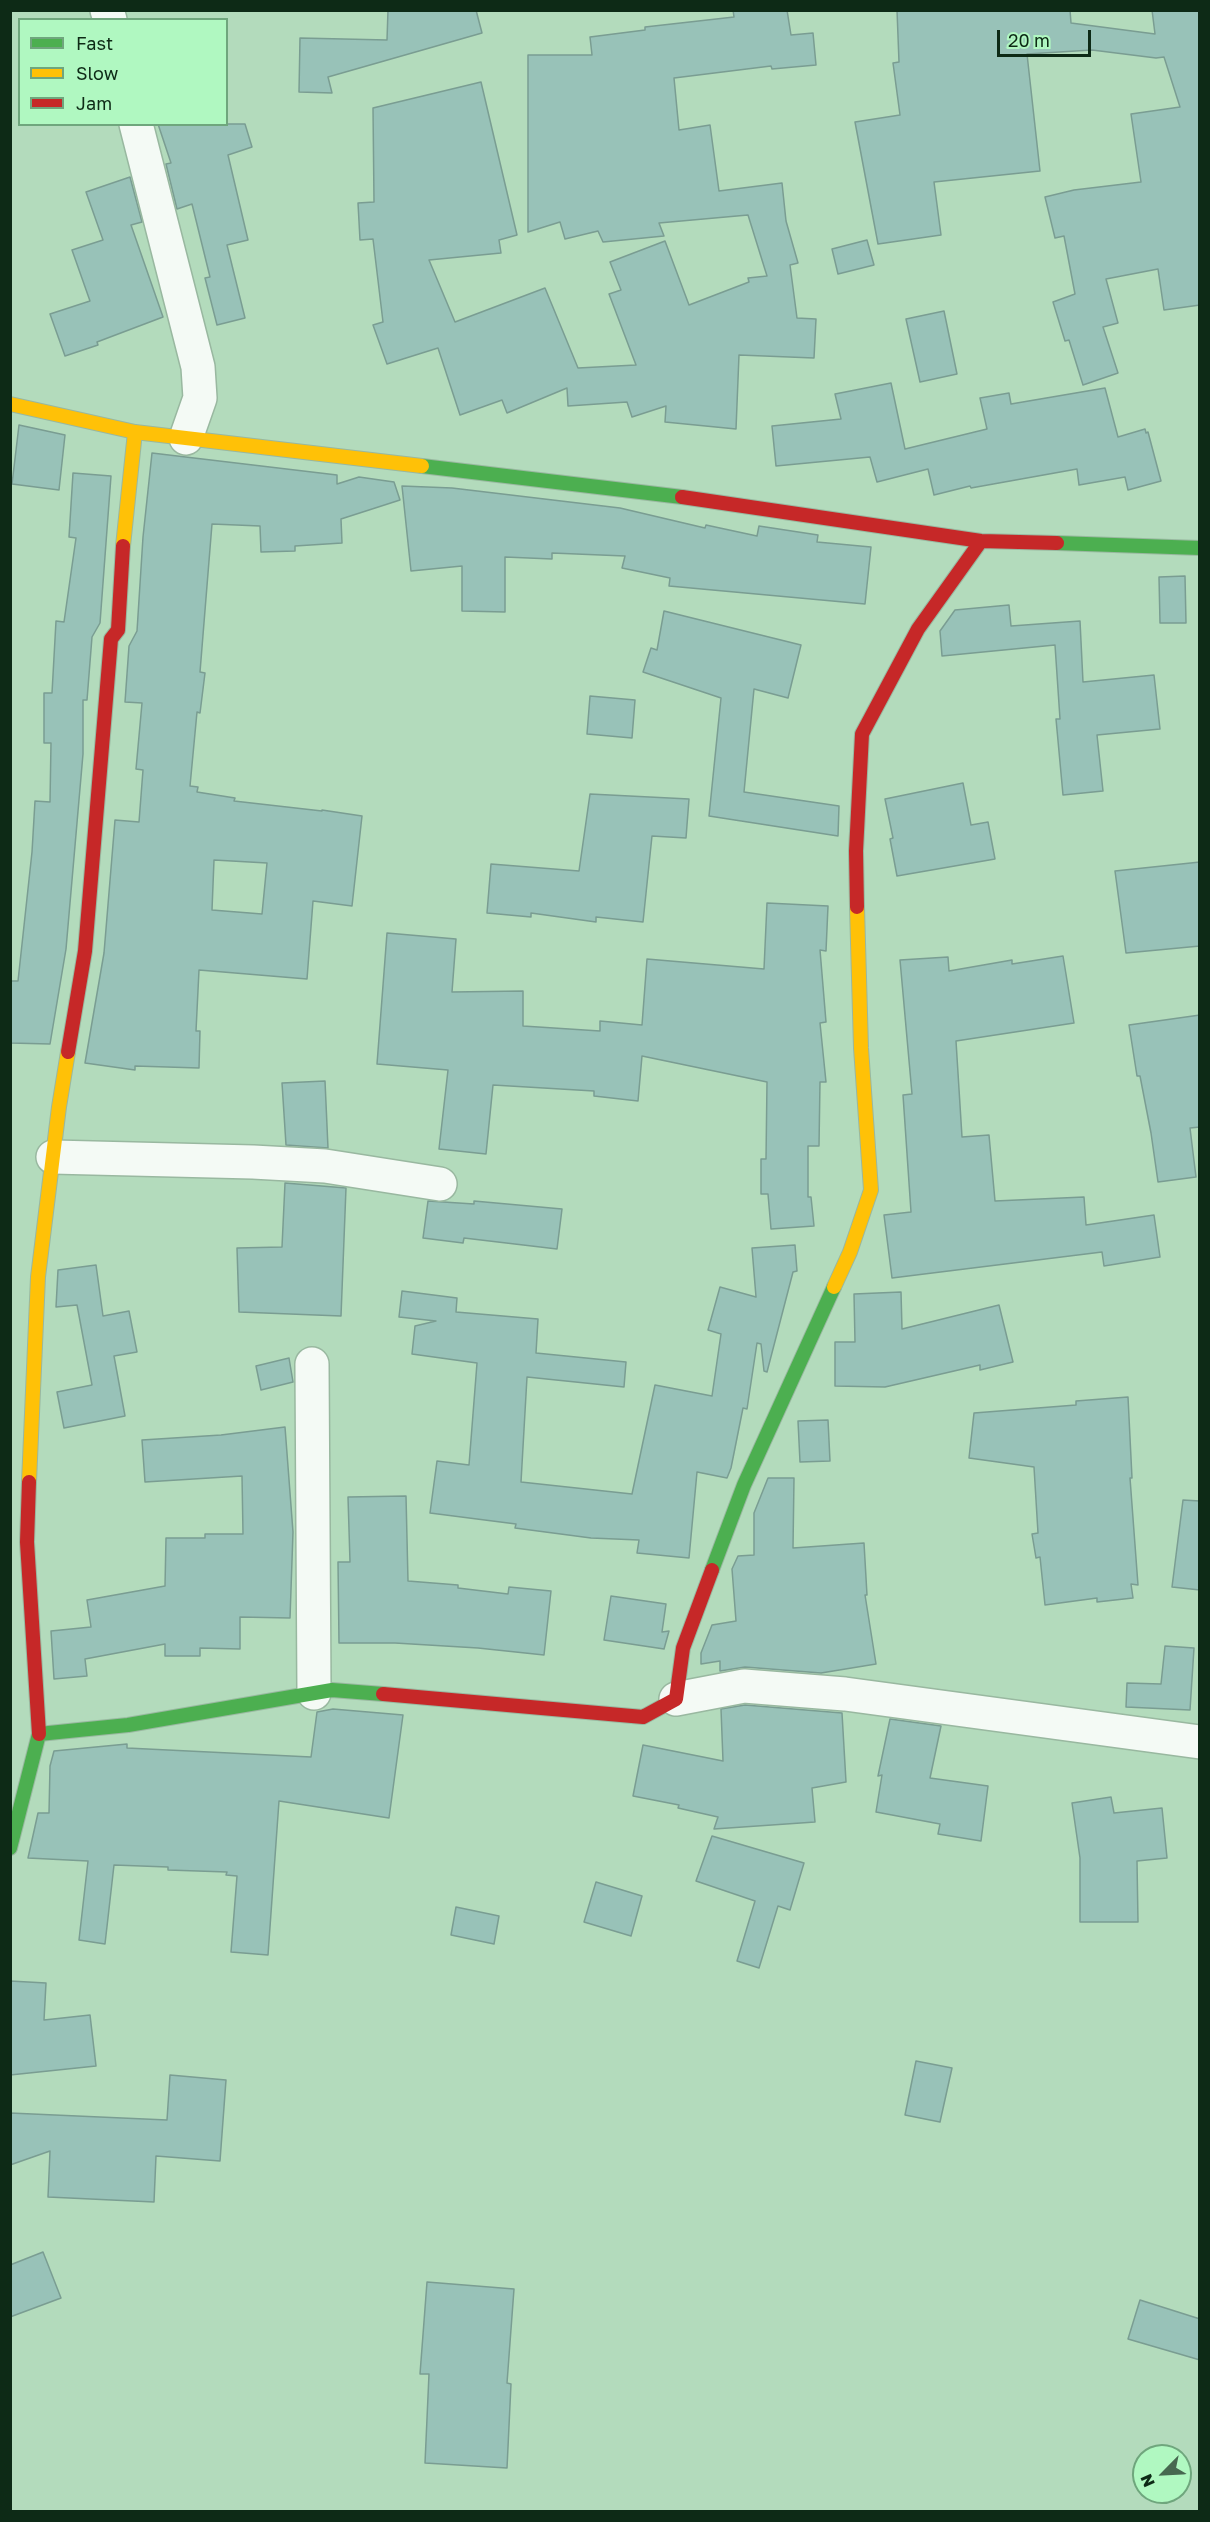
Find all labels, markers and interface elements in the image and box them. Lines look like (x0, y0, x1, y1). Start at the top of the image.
legend (18, 18, 228, 126)
scale bar (1000, 18, 1094, 56)
text: 20 m (1008, 29, 1050, 51)
text: Fast (76, 32, 113, 54)
text: Slow (76, 62, 118, 84)
text: Jam (76, 92, 112, 114)
north arrow (1132, 2444, 1192, 2504)
text: N (1136, 2471, 1159, 2490)

